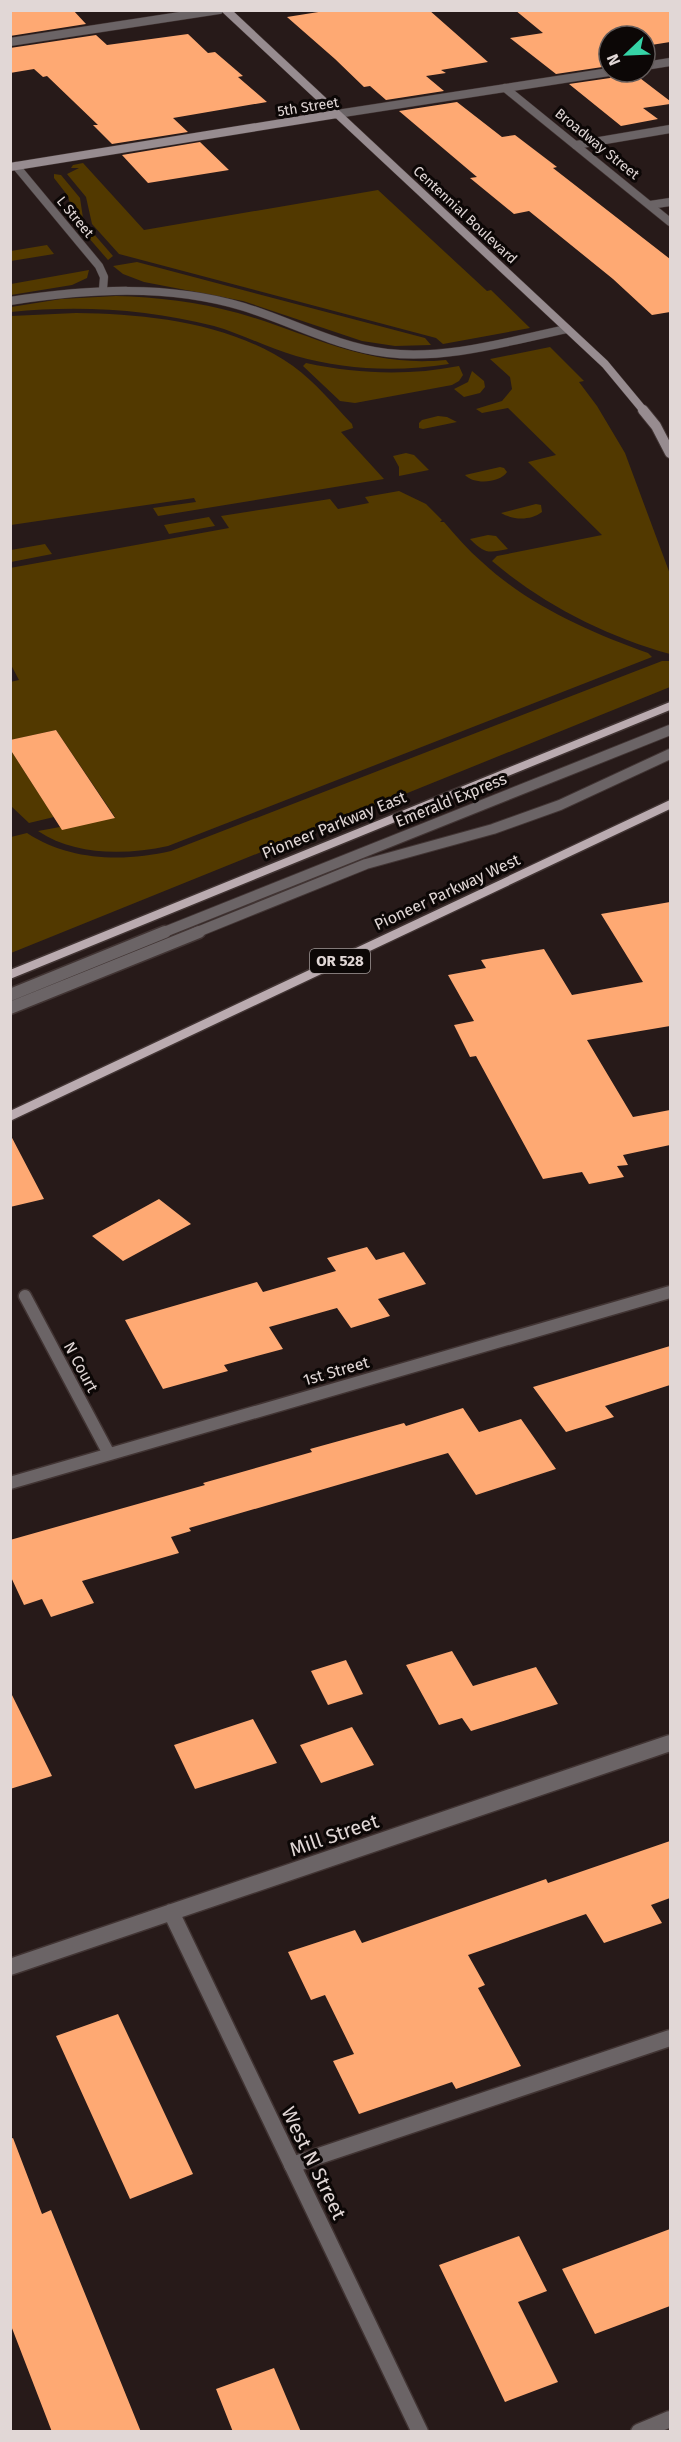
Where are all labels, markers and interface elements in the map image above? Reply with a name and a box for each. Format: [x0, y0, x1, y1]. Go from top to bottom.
north arrow [597, 24, 657, 84]
text: N [603, 51, 624, 68]
street label: 5th Street [276, 94, 341, 120]
street label: Broadway Street [551, 105, 643, 184]
street label: Centennial Boulevard [410, 163, 520, 267]
street label: L Street [53, 193, 98, 242]
street label: Emerald Express [393, 769, 509, 831]
street label: Pioneer Parkway East [259, 787, 409, 863]
street label: Pioneer Parkway West [371, 850, 523, 934]
road number: OR 528 [310, 949, 370, 973]
street label: N Court [60, 1339, 102, 1396]
street label: 1st Street [301, 1352, 371, 1389]
street label: Mill Street [286, 1808, 382, 1861]
street label: West N Street [276, 2103, 352, 2224]

